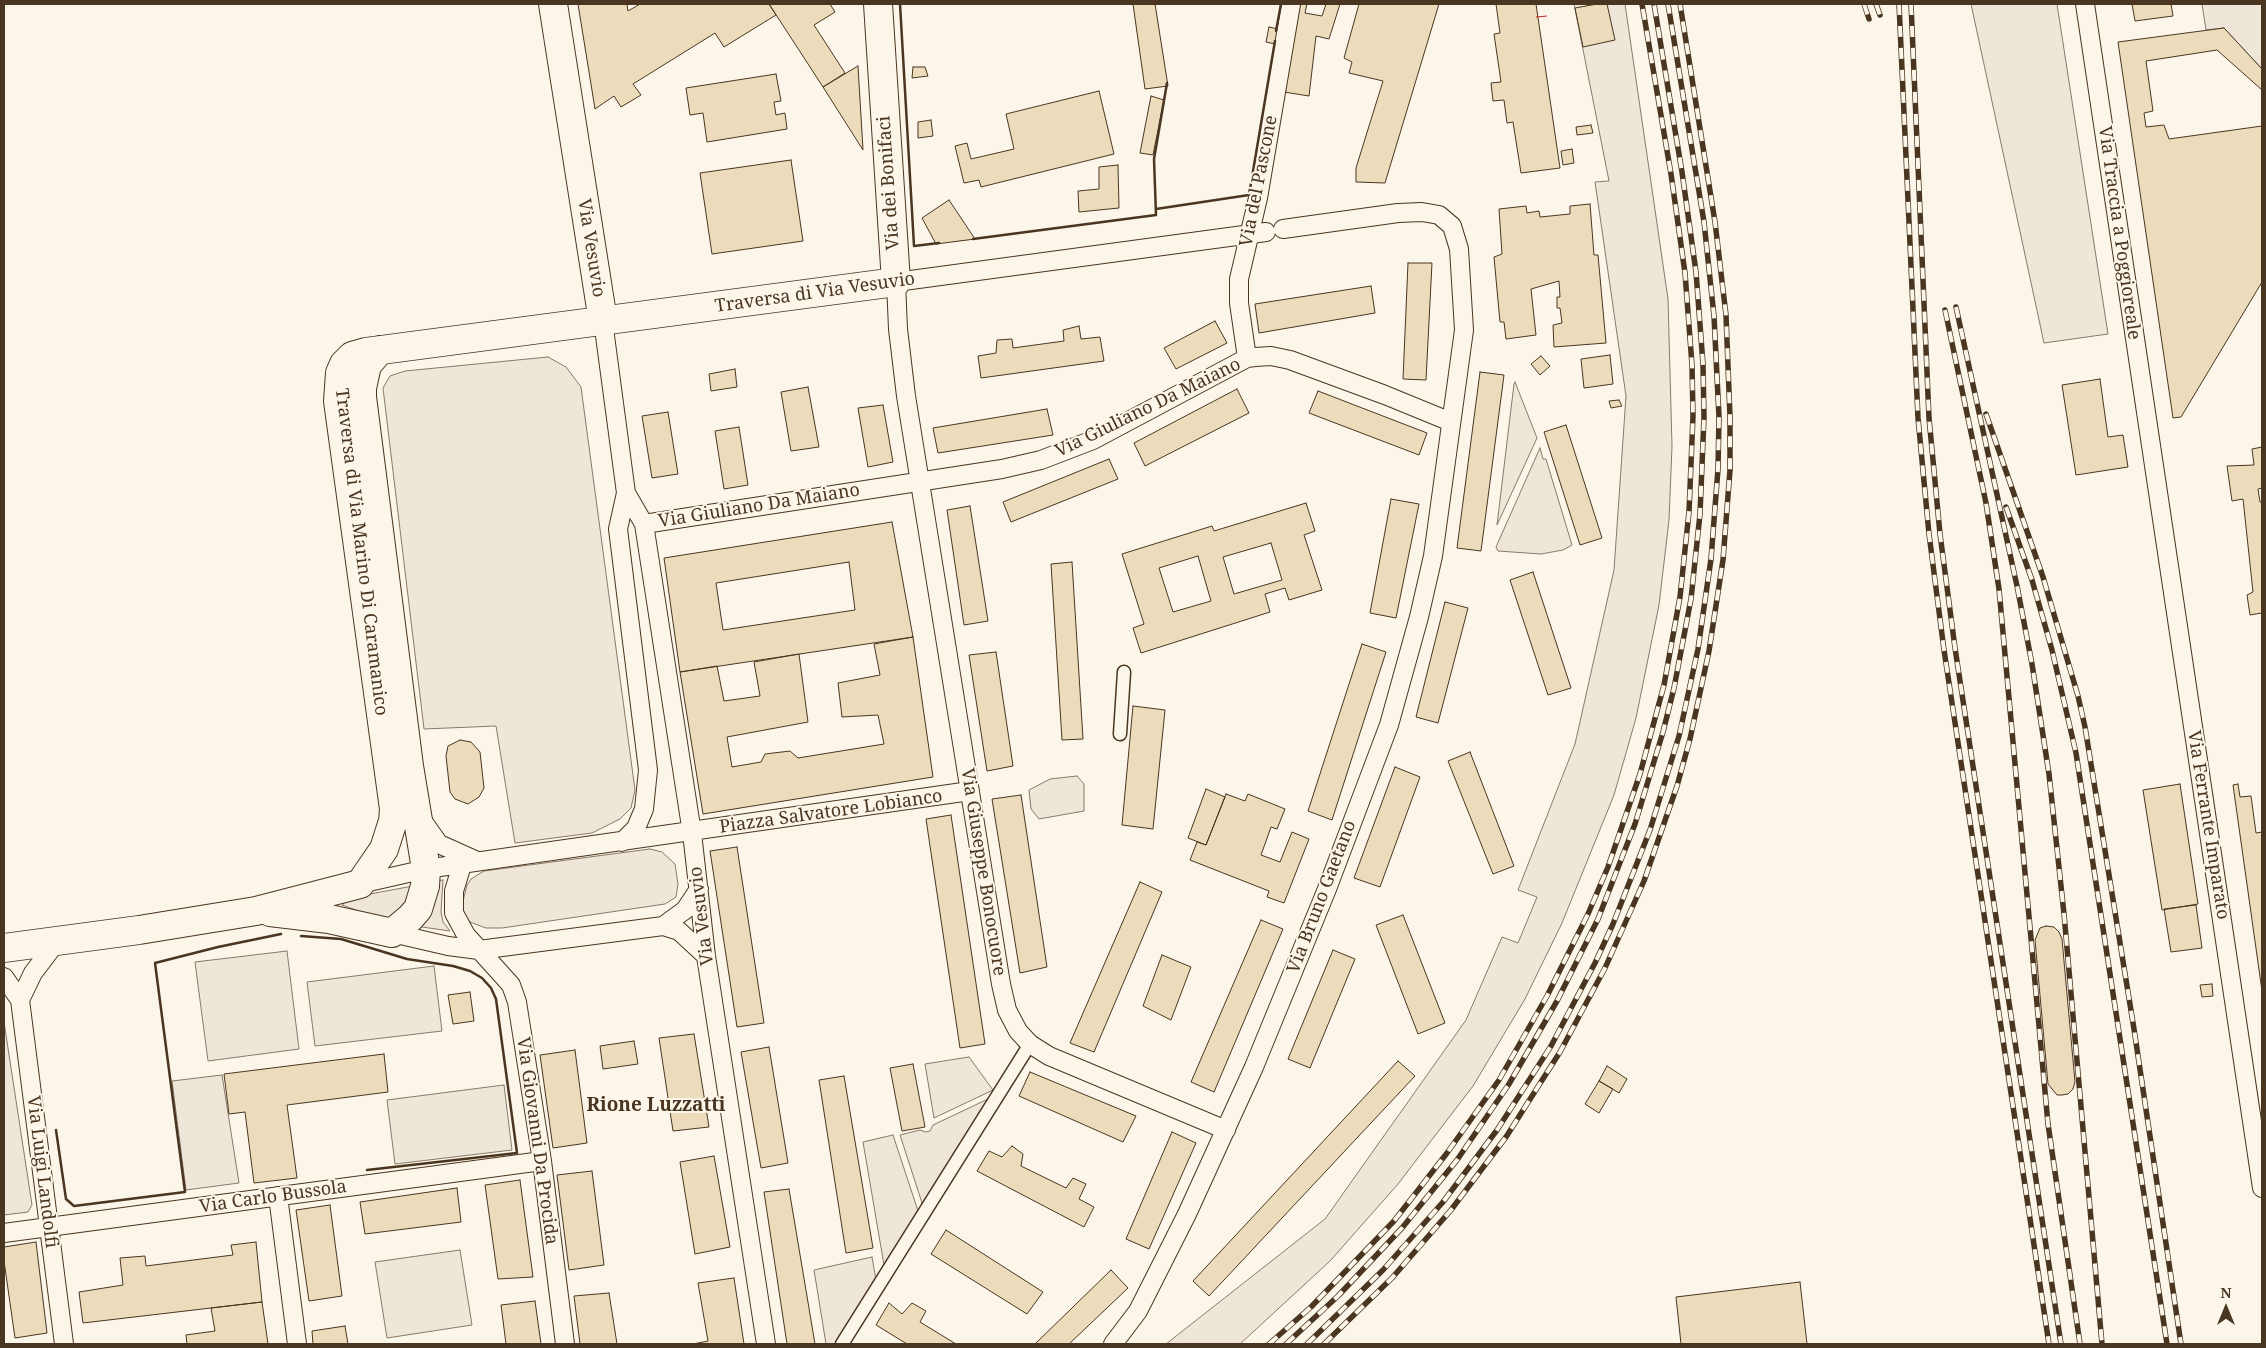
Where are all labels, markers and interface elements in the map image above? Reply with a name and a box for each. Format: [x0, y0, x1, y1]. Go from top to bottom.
street label: Via del Pascone [1236, 114, 1282, 248]
street label: Via dei Bonifaci [874, 115, 904, 251]
street label: Via Traccia a Poggioreale [2093, 125, 2145, 341]
street label: Via Vesuvio [573, 197, 609, 299]
street label: Traversa di Via Vesuvio [714, 268, 916, 318]
street label: Via Giuliano Da Maiano [1052, 354, 1244, 462]
street label: Traversa di Via Marino Di Caramanico [330, 387, 392, 717]
street label: Via Giuliano Da Maiano [657, 479, 861, 533]
street label: Via Ferrante Imparato [2182, 729, 2234, 921]
street label: Via Giuseppe Bonocuore [956, 767, 1010, 977]
street label: Piazza Salvatore Lobianco [718, 786, 944, 838]
street label: Via Bruno Gaetano [1283, 817, 1361, 977]
street label: Via Vesuvio [685, 865, 719, 967]
street label: Via Giovanni Da Procida [512, 1036, 562, 1246]
street label: Via Luigi Landolfi [22, 1095, 62, 1249]
district label: Rione Luzzatti [586, 1095, 726, 1117]
street label: Via Carlo Bussola [198, 1176, 348, 1218]
north arrow [2201, 1283, 2251, 1333]
text: N [2220, 1283, 2232, 1302]

